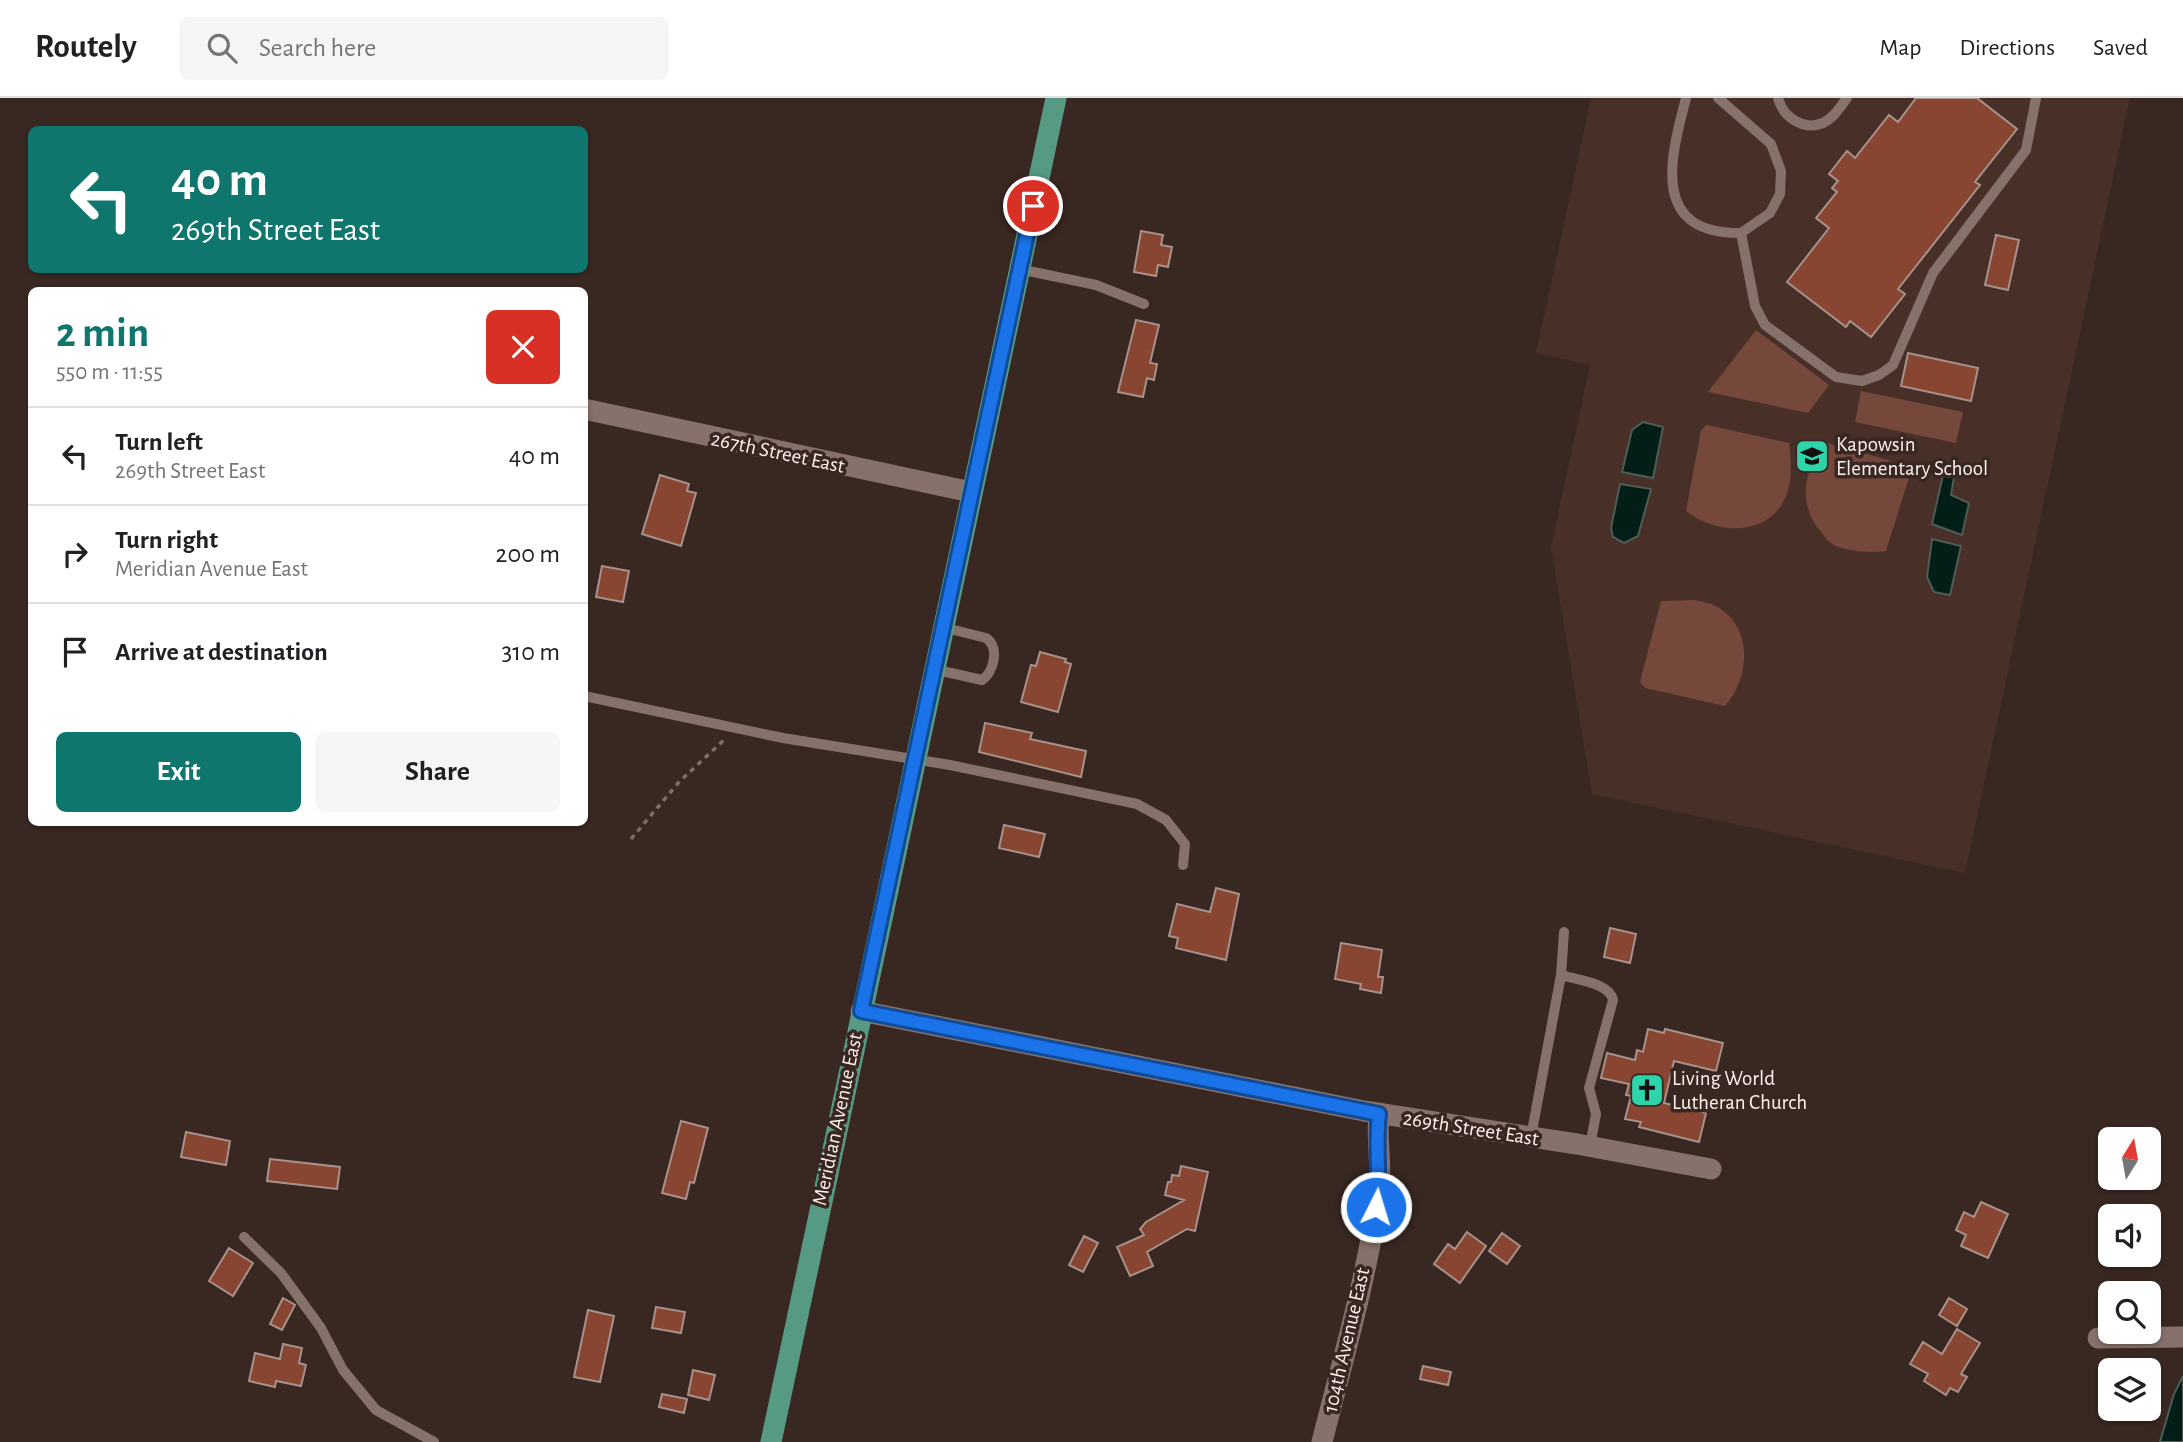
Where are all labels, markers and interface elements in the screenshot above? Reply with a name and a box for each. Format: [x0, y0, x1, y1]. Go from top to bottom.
search box [179, 17, 669, 80]
icon: search [203, 29, 241, 67]
text: Routely [35, 31, 137, 64]
text: Search here [259, 35, 376, 61]
text: Map [1879, 36, 1921, 60]
text: Directions [1959, 36, 2055, 60]
text: Saved [2093, 36, 2148, 60]
icon: left [56, 154, 147, 245]
text: 40 m [171, 156, 268, 205]
pin [1003, 176, 1063, 236]
icon: arrive [1014, 187, 1052, 225]
text: 269th Street East [171, 214, 380, 246]
button: close [486, 310, 560, 384]
text: 2 min [56, 312, 149, 354]
text: 550 m · 11:55 [56, 361, 163, 384]
street label: 267th Street East [709, 428, 847, 477]
text: Turn left [115, 429, 203, 455]
place label: Kapowsin Elementary School [1836, 434, 1988, 479]
icon: left [56, 437, 94, 475]
school or university icon: Kapowsin Elementary School [1793, 437, 1831, 475]
text: 40 m [509, 443, 560, 469]
text: 269th Street East [115, 460, 265, 483]
text: Turn right [115, 527, 218, 553]
icon: right [56, 535, 94, 573]
text: 200 m [496, 541, 560, 567]
text: Meridian Avenue East [115, 558, 308, 581]
icon: arrive [56, 633, 94, 671]
text: Arrive at destination [115, 639, 328, 665]
text: 310 m [502, 639, 560, 665]
button: Exit [56, 732, 301, 812]
button: Share [315, 732, 560, 812]
street label: Meridian Avenue East [809, 1031, 866, 1207]
place label: Living World Lutheran Church [1672, 1068, 1807, 1113]
church icon: Living World Lutheran Church [1628, 1071, 1666, 1109]
street label: 269th Street East [1402, 1107, 1541, 1150]
north arrow [2098, 1127, 2161, 1190]
map controls [2098, 1127, 2161, 1421]
position arrow [1339, 1170, 1413, 1244]
button: sound [2098, 1204, 2161, 1267]
street label: 104th Avenue East [1320, 1265, 1373, 1415]
button: search [2098, 1281, 2161, 1344]
button: layers [2098, 1358, 2161, 1421]

